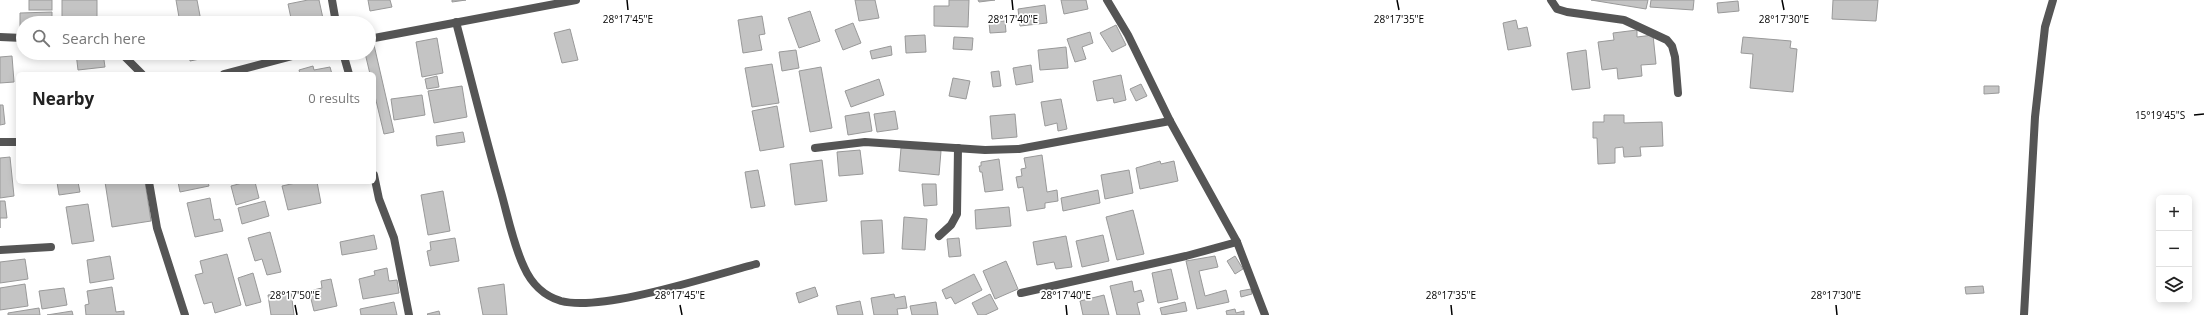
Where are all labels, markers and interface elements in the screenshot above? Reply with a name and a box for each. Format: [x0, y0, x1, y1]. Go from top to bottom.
text: 28°17'45"E [603, 12, 653, 26]
text: 28°17'40"E [988, 12, 1038, 26]
text: 28°17'35"E [1374, 12, 1424, 26]
text: 28°17'30"E [1759, 12, 1809, 26]
search box [16, 16, 376, 60]
icon: search [30, 27, 52, 49]
text: Search here [62, 28, 146, 48]
text: Nearby [32, 87, 94, 110]
text: 0 results [308, 89, 360, 107]
text: 15°19'45"S [2135, 108, 2185, 122]
map controls [2156, 195, 2192, 303]
button: + [2156, 195, 2192, 231]
button: − [2156, 231, 2192, 267]
button: layers [2156, 267, 2192, 303]
text: 28°17'50"E [270, 288, 320, 302]
text: 28°17'45"E [655, 288, 705, 302]
text: 28°17'40"E [1041, 288, 1091, 302]
text: 28°17'35"E [1426, 288, 1476, 302]
text: 28°17'30"E [1811, 288, 1861, 302]

